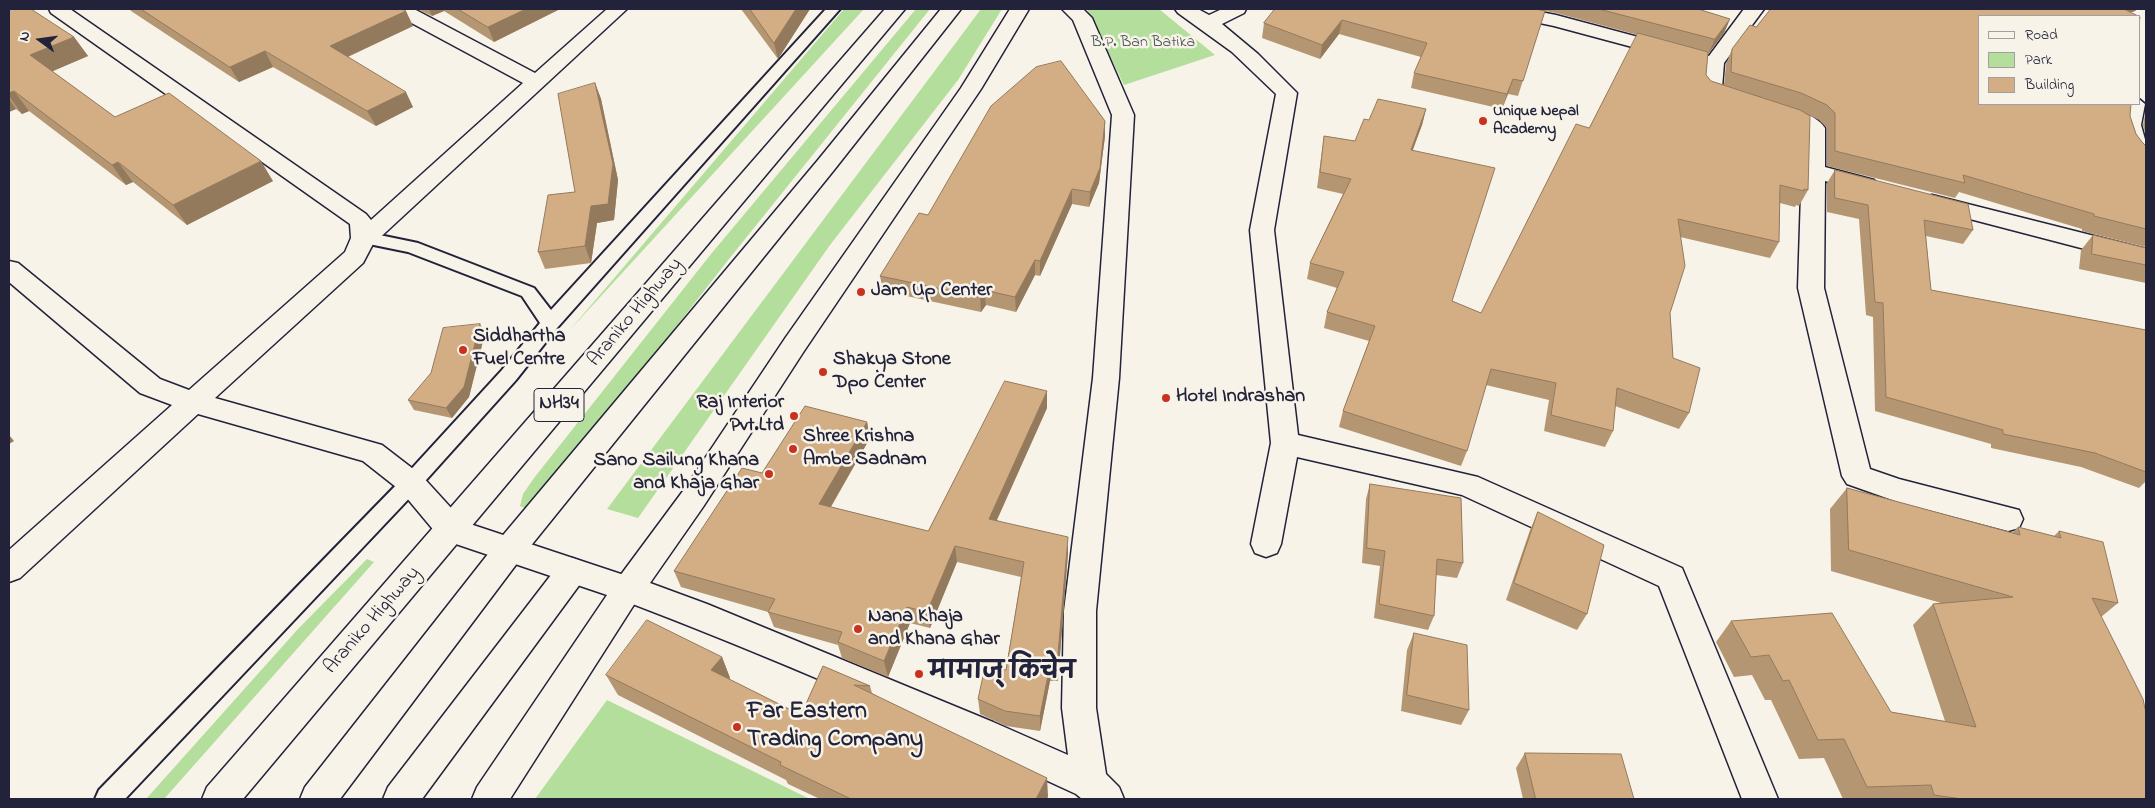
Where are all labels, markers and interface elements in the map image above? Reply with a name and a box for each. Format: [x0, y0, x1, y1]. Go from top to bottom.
north arrow [15, 15, 65, 65]
legend [1978, 15, 2140, 105]
text: Road [2025, 24, 2058, 46]
text: N [14, 29, 36, 43]
park label: B.P. Ban Batika [1091, 33, 1195, 53]
text: Park [2025, 49, 2052, 71]
text: Building [2025, 74, 2074, 96]
place label: Unique Nepal Academy [1493, 102, 1579, 140]
marker: Unique Nepal Academy [1477, 115, 1489, 127]
street label: Araniko Highway [583, 254, 689, 372]
place label: Jam Up Center [871, 280, 992, 304]
marker: Jam Up Center [855, 286, 867, 298]
place label: Siddhartha Fuel Centre [473, 326, 565, 373]
marker: Siddhartha Fuel Centre [457, 344, 469, 356]
place label: Shakya Stone Dpo Center [833, 349, 951, 396]
marker: Shakya Stone Dpo Center [817, 366, 829, 378]
place label: Hotel Indrashan [1176, 386, 1305, 410]
road number: NH34 [534, 388, 584, 422]
place label: Raj Interior Pvt.Ltd [697, 392, 784, 439]
marker: Hotel Indrashan [1160, 392, 1172, 404]
marker: Raj Interior Pvt.Ltd [788, 410, 800, 422]
place label: Shree Krishna Ambe Sadnam [803, 426, 926, 473]
marker: Shree Krishna Ambe Sadnam [787, 443, 799, 455]
place label: Sano Sailung Khana and Khaja Ghar [594, 450, 759, 497]
marker: Sano Sailung Khana and Khaja Ghar [763, 468, 775, 480]
street label: Araniko Highway [320, 562, 426, 680]
place label: Nana Khaja and Khana Ghar [868, 606, 1000, 653]
marker: Nana Khaja and Khana Ghar [852, 623, 864, 635]
place label: मामाज् किचेन [929, 660, 1075, 688]
marker: मामाज् किचेन [913, 668, 925, 680]
place label: Far Eastern Trading Company [747, 699, 923, 755]
marker: Far Eastern Trading Company [731, 721, 743, 733]

